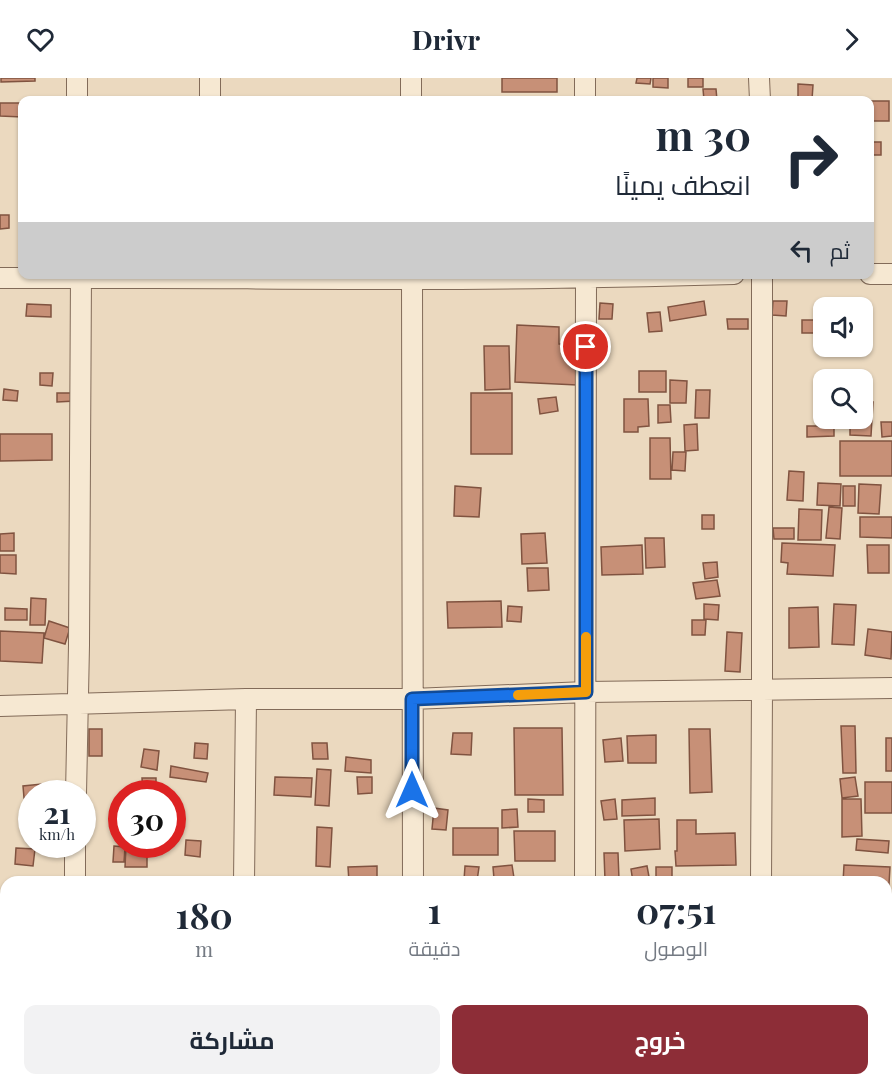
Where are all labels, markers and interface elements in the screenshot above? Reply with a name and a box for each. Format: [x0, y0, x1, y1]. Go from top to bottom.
text: Drivr [412, 21, 480, 57]
icon: heart [24, 23, 57, 56]
icon: forward [835, 23, 868, 56]
text: 30 m [656, 106, 751, 162]
icon: right [772, 120, 850, 198]
text: انعطف يمينًا [615, 166, 751, 202]
icon: left [785, 234, 818, 267]
text: ثم [830, 235, 850, 265]
map controls [813, 297, 873, 429]
button: sound [813, 297, 873, 357]
pin [560, 321, 611, 372]
icon: arrive [569, 330, 602, 363]
button: search [813, 369, 873, 429]
position arrow [380, 758, 444, 822]
speed limit sign: 30 [108, 780, 186, 858]
text: 21 [43, 792, 71, 832]
text: km/h [39, 824, 75, 844]
text: 1 [428, 885, 441, 933]
text: 07:51 [636, 885, 716, 933]
text: 180 [176, 890, 233, 938]
text: دقيقة [408, 934, 460, 961]
text: الوصول [644, 934, 708, 961]
text: m [195, 935, 213, 962]
button: مشاركة [24, 1005, 440, 1074]
button: خروج [452, 1005, 868, 1074]

